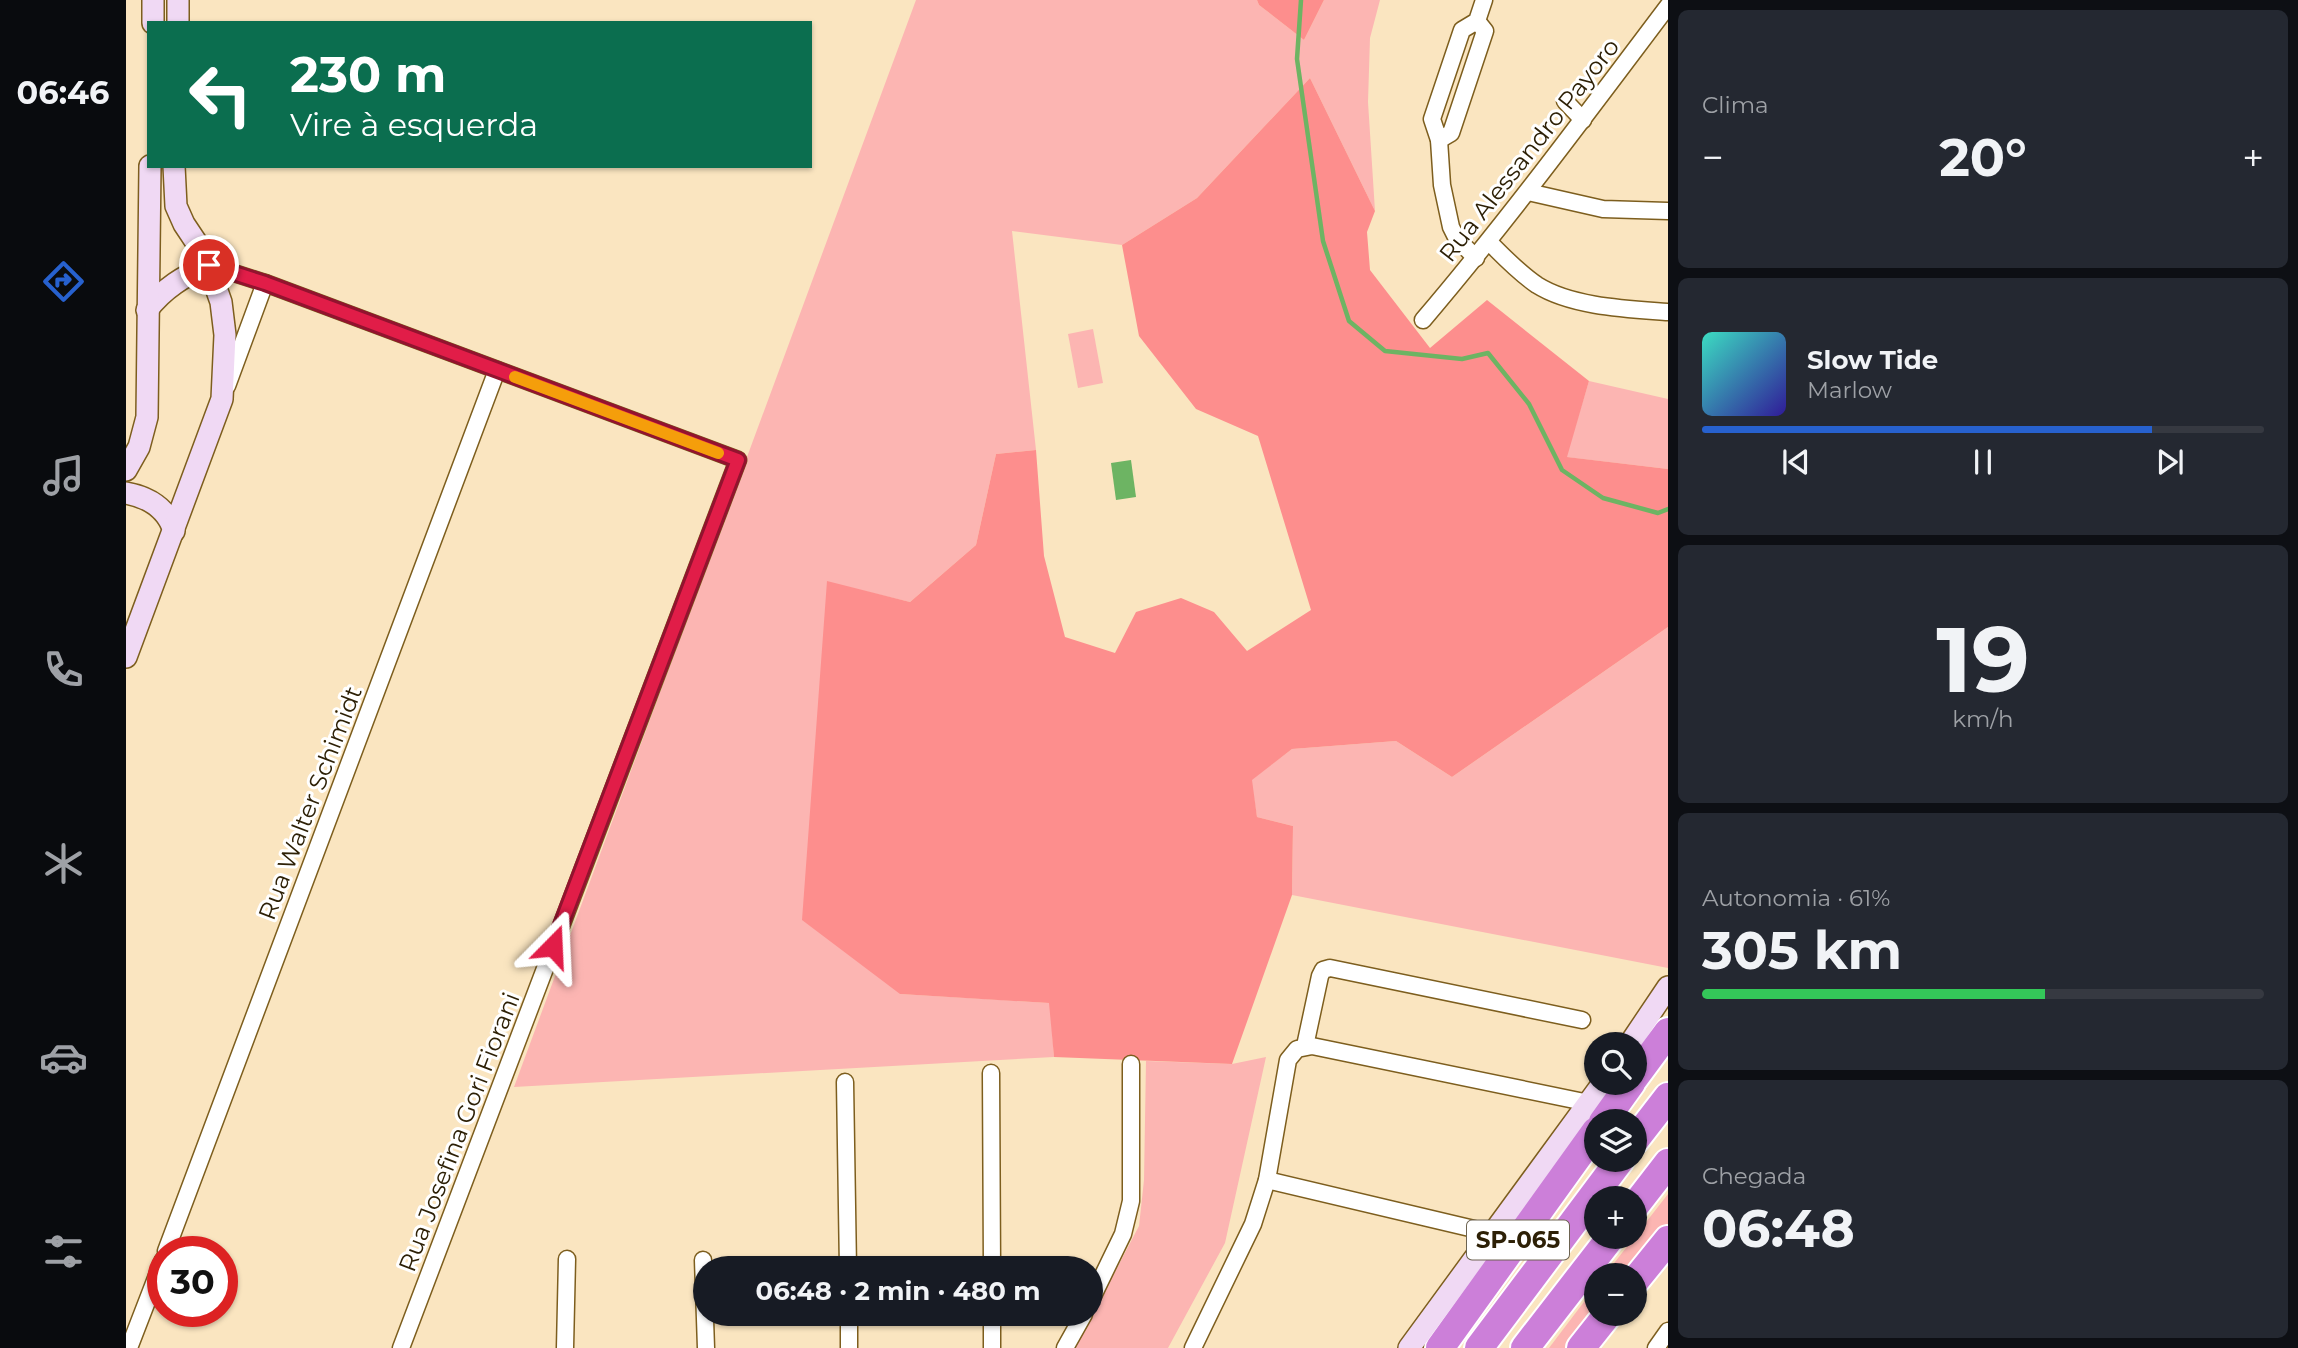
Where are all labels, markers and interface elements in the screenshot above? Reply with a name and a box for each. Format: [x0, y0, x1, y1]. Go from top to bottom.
street label: Rua Alessandro Payoro [1433, 33, 1625, 267]
text: 230 m [290, 45, 446, 104]
icon: left [175, 49, 266, 140]
text: 06:46 [17, 73, 109, 112]
text: Clima [1702, 91, 1769, 119]
text: Vire à esquerda [290, 105, 538, 144]
text: 20° [1939, 126, 2027, 189]
text: − [1702, 134, 1724, 181]
text: + [2242, 134, 2264, 181]
pin [179, 235, 239, 295]
icon: arrive [190, 246, 228, 284]
icon: directions [39, 257, 88, 306]
text: Slow Tide [1807, 344, 1938, 376]
text: Marlow [1807, 376, 1892, 404]
icon: previous [1777, 443, 1815, 481]
icon: pause [1964, 443, 2002, 481]
icon: next [2151, 443, 2189, 481]
icon: music [39, 451, 88, 500]
text: 19 [1936, 604, 2030, 715]
icon: phone [39, 645, 88, 694]
street label: Rua Walter Schimidt [252, 682, 368, 924]
text: km/h [1952, 705, 2014, 733]
icon: climate [39, 839, 88, 888]
text: Autonomia · 61% [1702, 884, 1890, 912]
position arrow [516, 909, 590, 983]
text: 305 km [1702, 919, 1902, 982]
street label: Rua Josefina Gori Fiorani [392, 988, 526, 1276]
map controls [1584, 1032, 1647, 1326]
button: search [1584, 1032, 1647, 1095]
icon: car [39, 1033, 88, 1082]
button: layers [1584, 1109, 1647, 1172]
text: Chegada [1702, 1162, 1806, 1190]
button: + [1584, 1186, 1647, 1249]
text: 06:48 [1702, 1197, 1855, 1260]
road number: SP-065 [1467, 1220, 1569, 1260]
icon: filters [39, 1227, 88, 1276]
speed limit sign: 30 [147, 1236, 238, 1327]
button: − [1584, 1263, 1647, 1326]
text: 06:48 · 2 min · 480 m [756, 1275, 1040, 1307]

